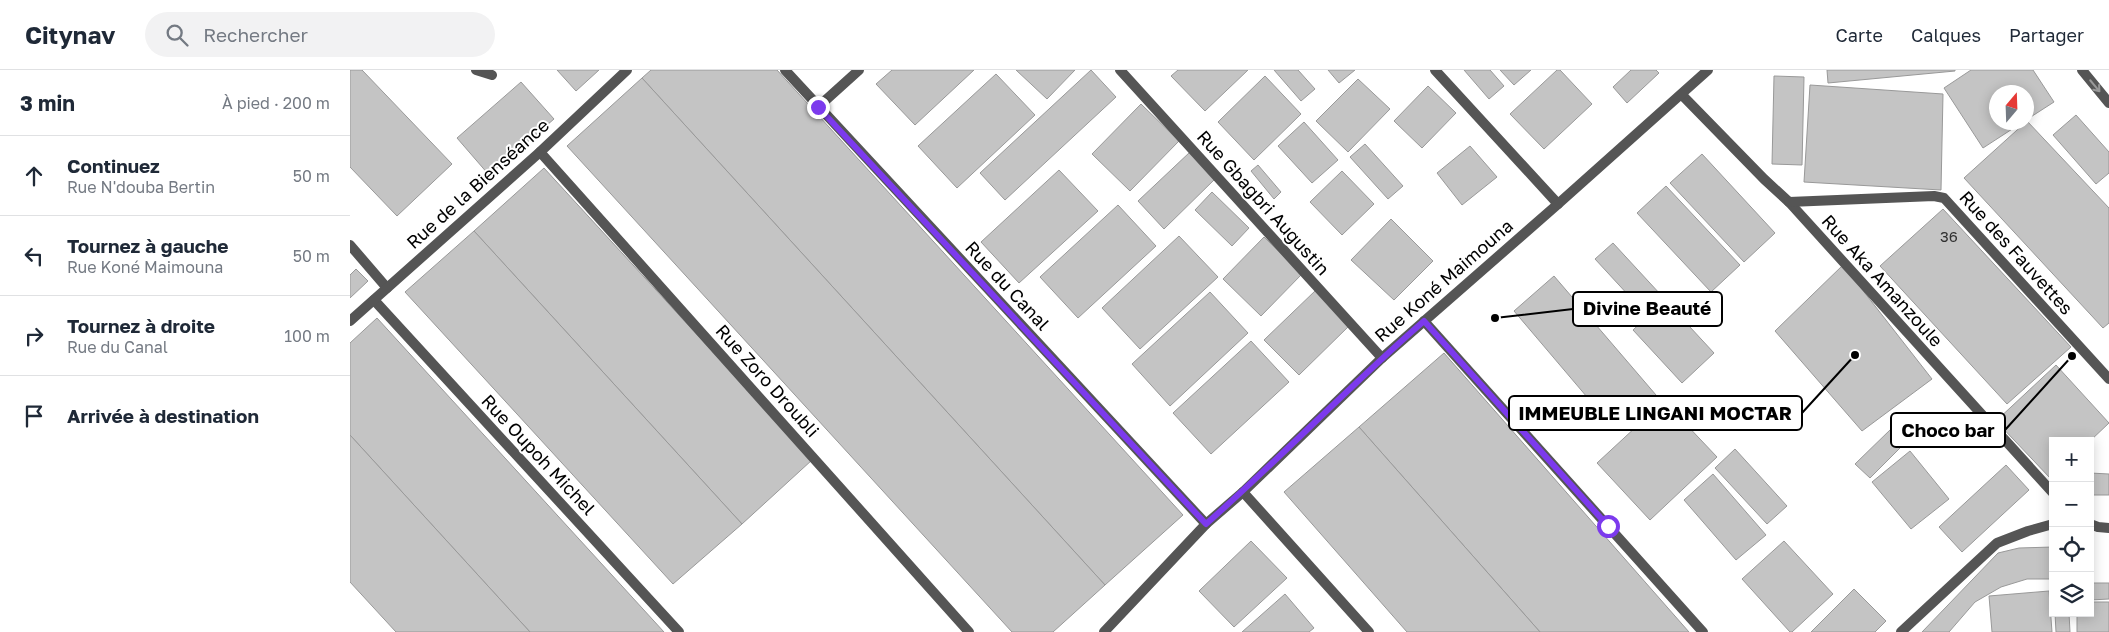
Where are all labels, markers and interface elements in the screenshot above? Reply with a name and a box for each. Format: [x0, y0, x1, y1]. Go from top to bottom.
search box [145, 12, 495, 57]
text: Citynav [25, 20, 115, 49]
icon: search [163, 21, 191, 49]
text: Rechercher [203, 23, 308, 46]
text: Carte [1836, 24, 1883, 46]
text: Calques [1911, 24, 1981, 46]
text: Partager [2009, 24, 2084, 46]
one-way arrow [2090, 80, 2101, 93]
north arrow [1989, 85, 2034, 130]
text: 3 min [20, 90, 75, 116]
text: À pied · 200 m [222, 93, 330, 113]
route end [807, 96, 830, 119]
street label: Rue de la Bienséance [402, 114, 553, 253]
street label: Rue Gbagbri Augustin [1193, 125, 1335, 279]
text: Continuez [67, 154, 160, 177]
icon: ahead [20, 162, 48, 190]
text: 50 m [293, 166, 330, 186]
text: Rue N'douba Bertin [67, 177, 215, 197]
street label: Rue des Fauvettes [1955, 186, 2078, 319]
street label: Rue Aka Amanzoule [1818, 210, 1948, 351]
street label: Rue Koné Maimouna [1370, 214, 1517, 346]
house number: 36 [1940, 227, 1958, 245]
text: Tournez à gauche [67, 234, 228, 257]
street label: Rue du Canal [961, 236, 1055, 335]
icon: left [20, 242, 48, 270]
text: 50 m [293, 246, 330, 266]
text: Rue Koné Maimouna [67, 257, 223, 277]
callout: Divine Beauté [1573, 292, 1722, 326]
text: Divine Beauté [1583, 296, 1711, 319]
text: Tournez à droite [67, 314, 215, 337]
street label: Rue Zoro Droubli [711, 320, 824, 441]
icon: right [20, 322, 48, 350]
text: 100 m [284, 326, 330, 346]
text: Rue du Canal [67, 337, 168, 357]
street label: Rue Oupoh Michel [477, 389, 600, 519]
callout: IMMEUBLE LINGANI MOCTAR [1509, 396, 1802, 430]
text: IMMEUBLE LINGANI MOCTAR [1518, 401, 1792, 424]
icon: arrive [20, 402, 48, 430]
text: Arrivée à destination [67, 404, 259, 427]
callout: Choco bar [1891, 413, 2005, 447]
text: Choco bar [1901, 418, 1995, 441]
map controls [2049, 437, 2094, 617]
button: + [2049, 437, 2094, 482]
button: − [2049, 482, 2094, 527]
route start [1597, 515, 1620, 538]
button: locate [2049, 527, 2094, 572]
button: layers [2049, 572, 2094, 617]

